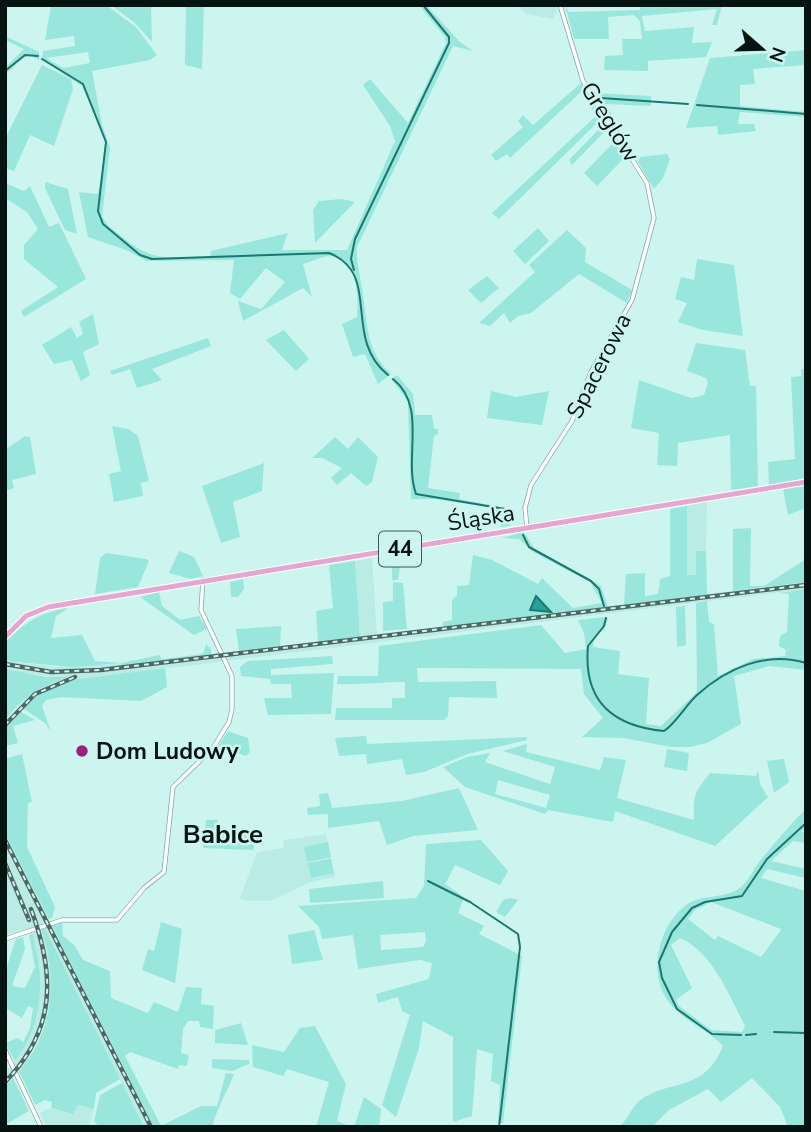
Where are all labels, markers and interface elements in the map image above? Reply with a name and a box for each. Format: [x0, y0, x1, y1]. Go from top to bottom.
north arrow [727, 14, 797, 84]
text: N [762, 43, 792, 66]
street label: Greglów [573, 76, 647, 168]
street label: Spacerowa [559, 308, 639, 424]
street label: Śląska [445, 497, 517, 539]
road number: 44 [379, 532, 421, 566]
place label: Dom Ludowy [96, 736, 240, 767]
marker: Dom Ludowy [74, 743, 90, 759]
district label: Babice [183, 817, 263, 852]

